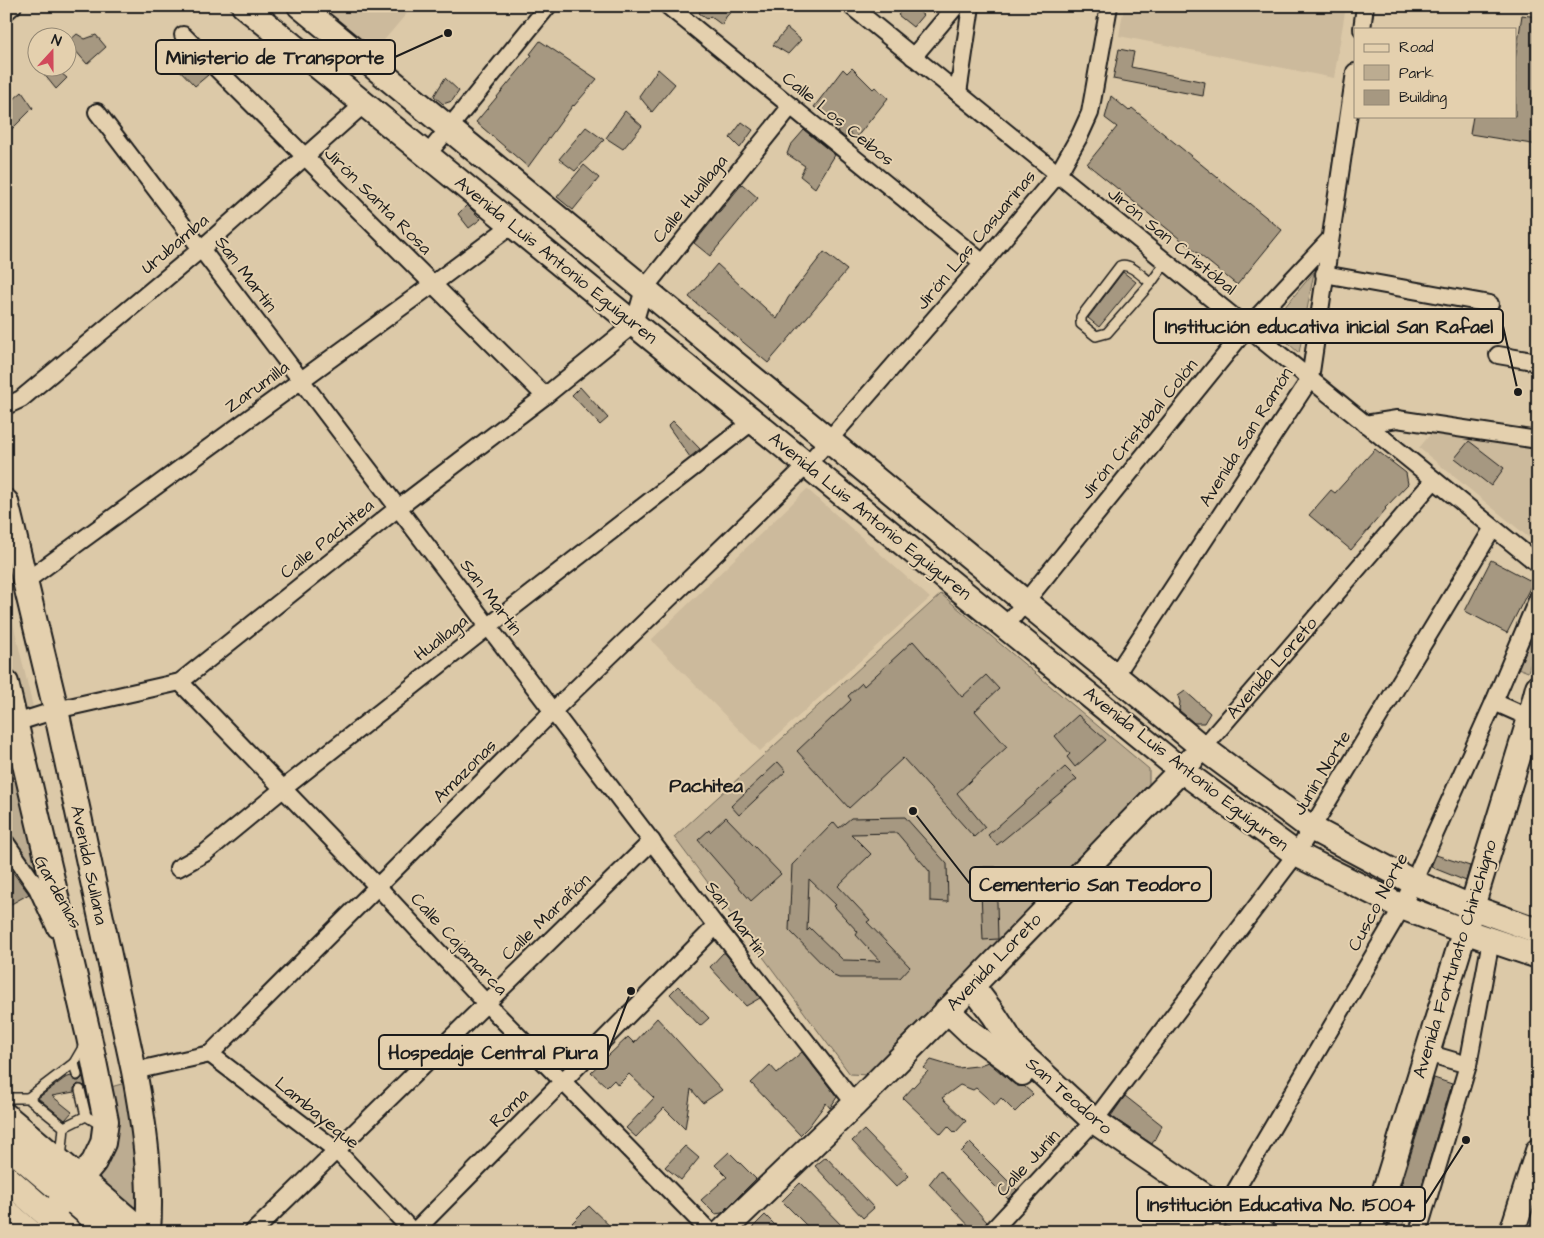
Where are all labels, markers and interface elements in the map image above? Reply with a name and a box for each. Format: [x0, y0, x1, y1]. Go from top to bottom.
north arrow [28, 28, 78, 78]
legend [1354, 28, 1516, 118]
text: N [49, 30, 64, 52]
text: Road [1399, 37, 1434, 58]
callout: Ministerio de Transporte [156, 40, 395, 74]
text: Ministerio de Transporte [166, 45, 385, 72]
text: Park [1399, 63, 1434, 84]
street label: Calle Los Ceibos [777, 66, 899, 172]
text: Building [1399, 87, 1447, 109]
street label: Jirón Santa Rosa [319, 142, 437, 260]
street label: Calle Huallaga [647, 150, 734, 249]
street label: Jirón Las Casuarinas [910, 165, 1042, 315]
street label: Avenida Luis Antonio Eguiguren [449, 170, 663, 351]
street label: Jirón San Cristóbal [1102, 181, 1242, 301]
street label: Urubamba [136, 208, 214, 280]
street label: San Martín [209, 231, 283, 317]
callout: Institución educativa inicial San Rafael [1154, 309, 1503, 343]
text: Institución educativa inicial San Rafael [1165, 314, 1493, 341]
street label: Jirón Cristóbal Colón [1074, 353, 1204, 505]
street label: Zarumilla [220, 355, 294, 419]
street label: Avenida San Ramón [1193, 363, 1299, 511]
street label: Avenida Luis Antonio Eguiguren [763, 426, 977, 607]
street label: Calle Pachitea [275, 493, 379, 585]
street label: San Martín [454, 554, 528, 640]
street label: Huallaga [409, 609, 474, 668]
street label: Avenida Loreto [1221, 612, 1323, 724]
street label: Avenida Luis Antonio Eguiguren [1077, 681, 1294, 858]
street label: Junín Norte [1287, 726, 1357, 820]
street label: Amazonas [428, 734, 502, 808]
district label: Pachitea [669, 773, 743, 800]
street label: Avenida Sullana [64, 803, 114, 927]
street label: Avenida Fortunato Chirichigno [1407, 837, 1504, 1082]
street label: Cusco Norte [1342, 848, 1415, 956]
street label: Gardenias [28, 851, 88, 933]
callout: Cementerio San Teodoro [970, 867, 1211, 901]
street label: Calle Marañón [496, 868, 596, 966]
text: Cementerio San Teodoro [979, 872, 1201, 899]
street label: San Martín [699, 876, 773, 962]
street label: Calle Cajamarca [405, 887, 513, 1001]
street label: Avenida Loreto [941, 907, 1047, 1017]
callout: Hospedaje Central Piura [379, 1035, 608, 1069]
text: Hospedaje Central Piura [388, 1040, 598, 1067]
street label: San Teodoro [1020, 1051, 1118, 1141]
street label: Lambayeque [269, 1071, 365, 1156]
street label: Roma [484, 1083, 534, 1133]
street label: Calle Junín [990, 1124, 1066, 1202]
callout: Institución Educativa No. 15004 [1137, 1187, 1425, 1221]
text: Institución Educativa No. 15004 [1147, 1192, 1415, 1219]

